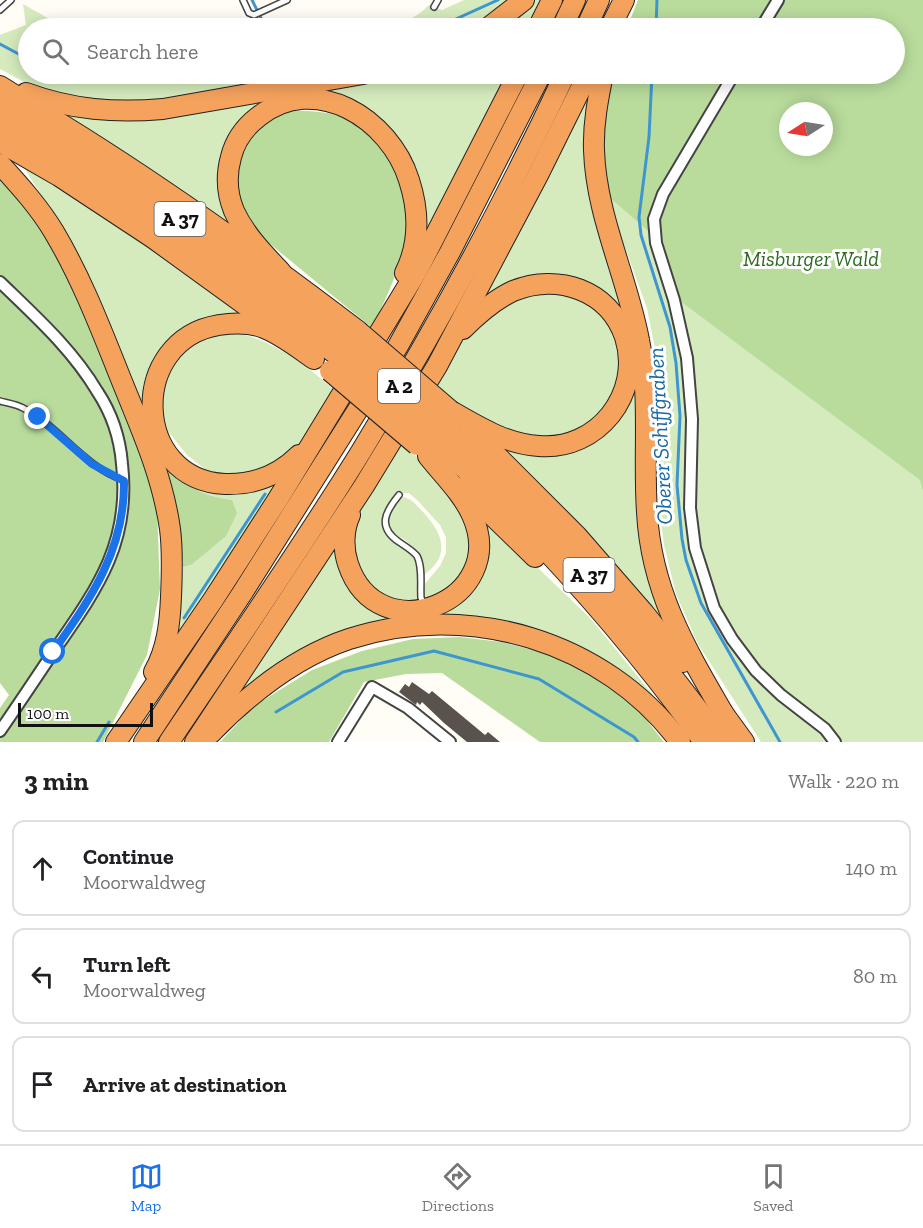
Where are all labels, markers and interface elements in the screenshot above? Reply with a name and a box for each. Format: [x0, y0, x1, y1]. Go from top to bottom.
search box [18, 18, 905, 84]
icon: search [39, 35, 72, 68]
text: Search here [87, 38, 198, 65]
north arrow [779, 102, 833, 156]
road number: A 37 [154, 202, 206, 236]
park label: Misburger Wald [743, 246, 879, 271]
water label: Oberer Schiffgraben [642, 347, 678, 525]
road number: A 2 [378, 369, 420, 403]
route end [24, 403, 50, 429]
road number: A 37 [564, 558, 614, 592]
route start [39, 638, 65, 664]
scale bar [18, 700, 153, 728]
text: 100 m [27, 704, 69, 723]
text: 3 min [24, 765, 89, 797]
text: Walk · 220 m [788, 769, 899, 793]
text: Continue [83, 843, 174, 870]
icon: ahead [26, 852, 59, 885]
text: 140 m [845, 856, 897, 880]
text: Moorwaldweg [83, 870, 206, 894]
text: Turn left [83, 951, 170, 978]
icon: left [26, 960, 59, 993]
text: 80 m [853, 964, 897, 988]
text: Moorwaldweg [83, 978, 206, 1002]
icon: arrive [26, 1068, 59, 1101]
text: Arrive at destination [83, 1071, 286, 1098]
tab: Map [130, 1160, 163, 1215]
tab: Directions [422, 1160, 494, 1215]
tab: Saved [753, 1160, 793, 1215]

